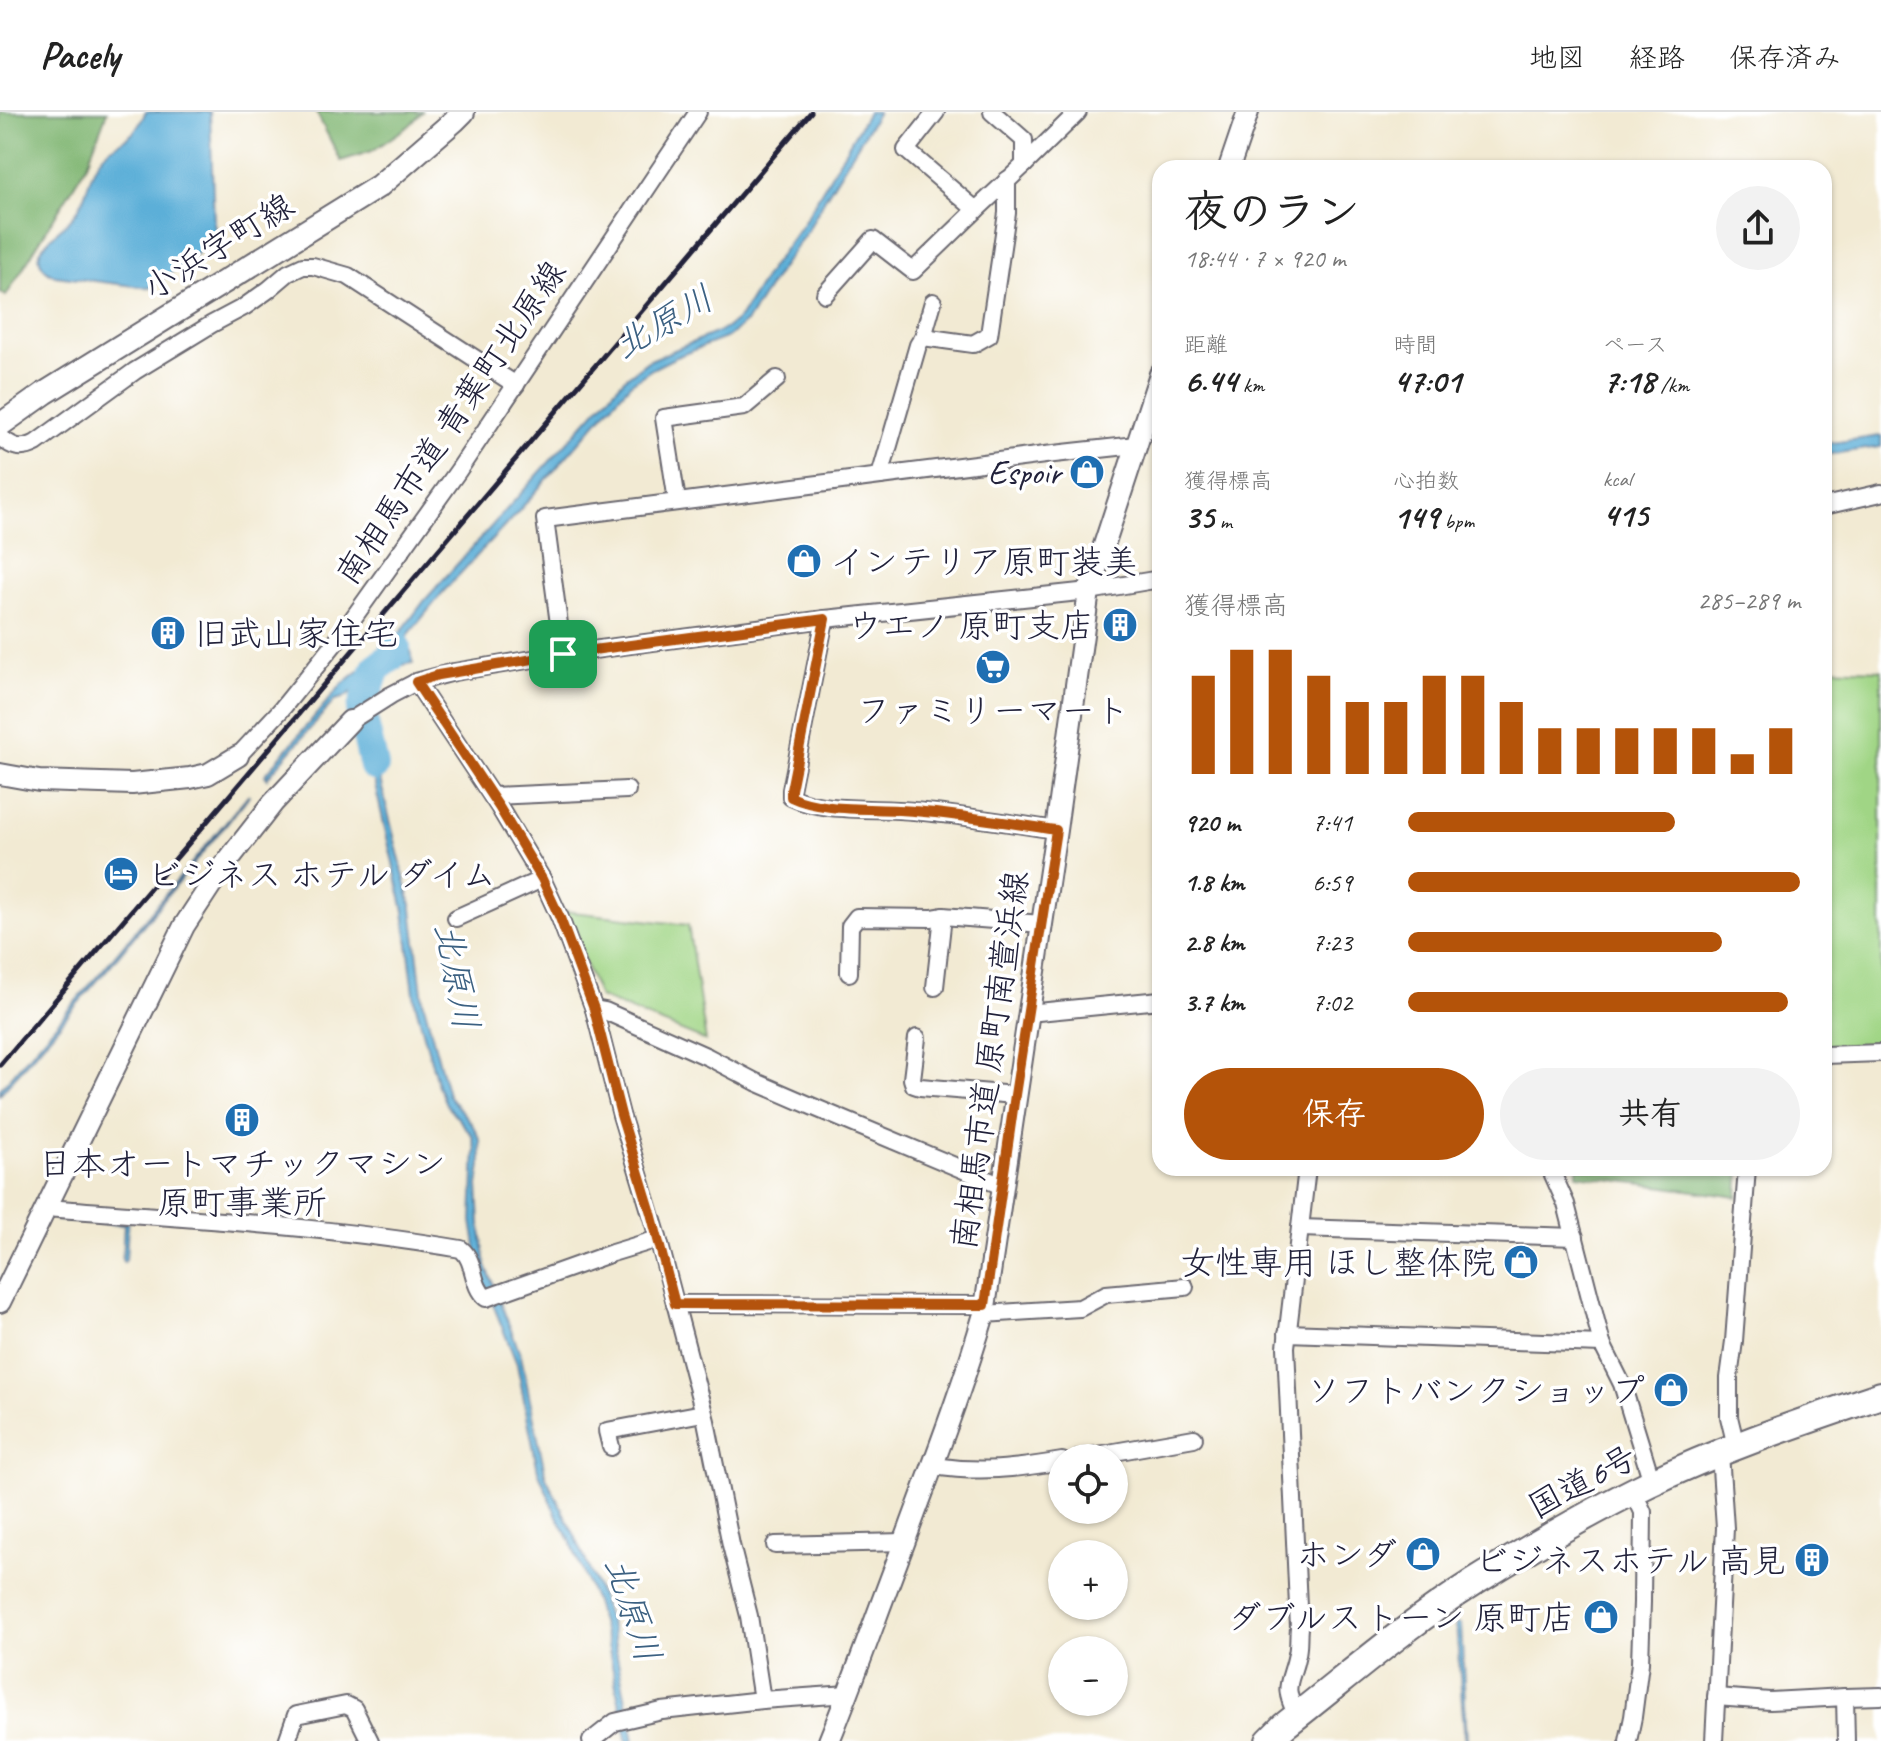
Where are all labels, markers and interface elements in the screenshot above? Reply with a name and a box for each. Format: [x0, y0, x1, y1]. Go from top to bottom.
text: Pacely [40, 32, 119, 79]
text: 地図 [1529, 40, 1585, 75]
text: 経路 [1629, 40, 1685, 75]
text: 保存済み [1729, 40, 1841, 75]
street label: 小浜字町線 [135, 183, 302, 310]
text: 夜のラン [1184, 184, 1360, 239]
button: share [1716, 186, 1800, 270]
text: 18:44 · 7 × 920 m [1184, 242, 1345, 275]
street label: 南相馬市道 青葉町北原線 [326, 252, 575, 593]
water label: 北原川 [605, 275, 722, 369]
text: 距離 [1184, 331, 1228, 359]
text: 時間 [1393, 331, 1437, 359]
text: ペース [1603, 331, 1667, 359]
text: 6.44 [1184, 359, 1237, 402]
text: 47:01 [1393, 359, 1461, 402]
text: 7:18 [1603, 359, 1655, 402]
text: km [1237, 371, 1264, 399]
text: /km [1655, 371, 1689, 399]
place label: Espoir [988, 451, 1064, 494]
shop icon: Espoir [1068, 453, 1106, 491]
text: kcal [1603, 465, 1632, 493]
text: 獲得標高 [1184, 467, 1272, 495]
text: 心拍数 [1393, 467, 1459, 495]
text: 415 [1603, 493, 1648, 536]
text: 35 [1184, 495, 1214, 538]
text: 149 [1393, 495, 1439, 538]
text: m [1214, 507, 1232, 535]
text: bpm [1439, 507, 1474, 535]
place label: インテリア原町装美 [830, 540, 1138, 583]
shop icon: インテリア原町装美 [785, 542, 823, 580]
text: 285–289 m [1697, 584, 1800, 617]
text: 獲得標高 [1184, 589, 1288, 622]
place label: ウエノ 原町支店 [848, 604, 1094, 647]
building icon: ウエノ 原町支店 [1101, 606, 1139, 644]
place label: 旧武山家住宅 [194, 612, 398, 655]
building icon: 旧武山家住宅 [149, 614, 187, 652]
pin [529, 620, 597, 688]
icon: arrive [541, 632, 585, 676]
supermarket icon: ファミリーマート [974, 648, 1012, 686]
place label: ファミリーマート [857, 689, 1129, 732]
text: 920 m [1184, 806, 1240, 839]
text: 7:41 [1312, 806, 1352, 839]
place label: ビジネス ホテル ダイム [147, 853, 496, 896]
hotel icon: ビジネス ホテル ダイム [102, 855, 140, 893]
text: 1.8 km [1184, 866, 1244, 899]
text: 6:59 [1312, 866, 1352, 899]
street label: 南相馬市道 原町南萱浜線 [942, 868, 1037, 1252]
water label: 北原川 [424, 919, 490, 1034]
text: 2.8 km [1184, 926, 1244, 959]
text: 7:23 [1312, 926, 1352, 959]
text: 3.7 km [1184, 986, 1244, 1019]
text: 7:02 [1312, 986, 1352, 1019]
button: 保存 [1184, 1068, 1484, 1160]
button: 共有 [1500, 1068, 1800, 1160]
building icon: 日本オートマチックマシン 原町事業所 [223, 1101, 261, 1139]
place label: 日本オートマチックマシン 原町事業所 [38, 1142, 446, 1224]
place label: 女性専用 ほし整体院 [1181, 1241, 1495, 1284]
shop icon: 女性専用 ほし整体院 [1502, 1243, 1540, 1281]
place label: ソフトバンクショップ [1306, 1369, 1645, 1412]
shop icon: ソフトバンクショップ [1652, 1371, 1690, 1409]
street label: 国道6号 [1520, 1435, 1644, 1528]
map controls [1048, 1444, 1128, 1716]
button: locate [1048, 1444, 1128, 1524]
place label: ホンダ [1296, 1533, 1397, 1576]
shop icon: ホンダ [1404, 1535, 1442, 1573]
place label: ビジネスホテル 高見 [1474, 1539, 1786, 1582]
button: + [1048, 1540, 1128, 1620]
building icon: ビジネスホテル 高見 [1793, 1541, 1831, 1579]
water label: 北原川 [594, 1551, 672, 1668]
place label: ダブルストーン 原町店 [1227, 1596, 1575, 1639]
shop icon: ダブルストーン 原町店 [1582, 1598, 1620, 1636]
button: − [1048, 1636, 1128, 1716]

